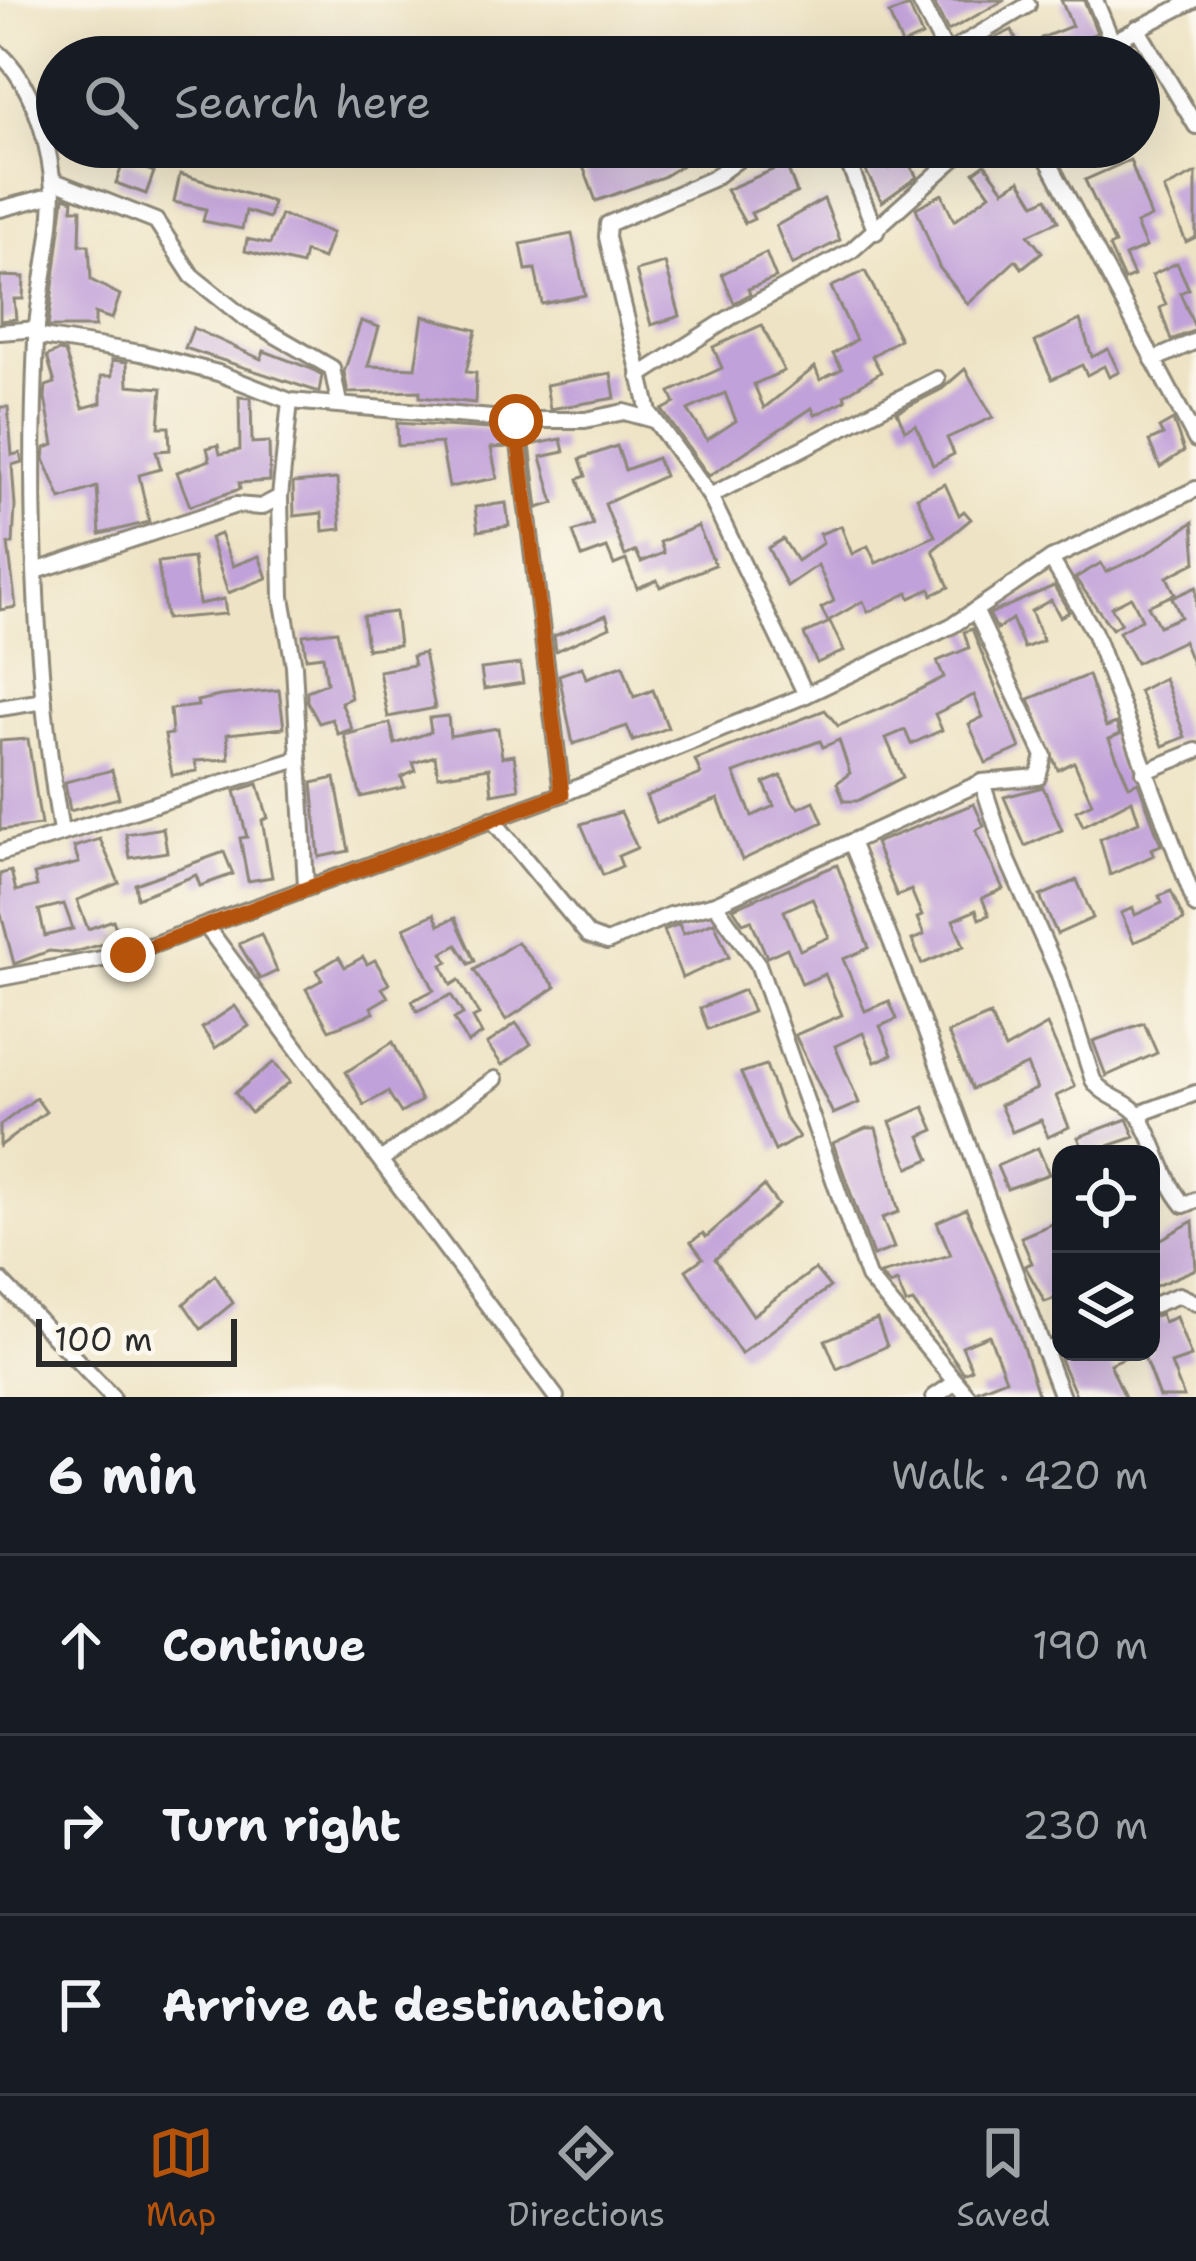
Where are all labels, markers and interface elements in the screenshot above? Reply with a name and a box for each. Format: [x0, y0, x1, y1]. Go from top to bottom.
search box [36, 36, 1160, 168]
icon: search [78, 69, 144, 135]
text: Search here [174, 72, 431, 132]
route start [489, 394, 543, 448]
route end [101, 928, 155, 982]
map controls [1052, 1145, 1160, 1361]
button: locate [1052, 1145, 1160, 1253]
button: layers [1052, 1253, 1160, 1361]
scale bar [36, 1313, 237, 1366]
text: 100 m [54, 1317, 153, 1362]
text: 6 min [48, 1441, 197, 1509]
text: Walk · 420 m [891, 1449, 1148, 1501]
icon: ahead [48, 1612, 114, 1678]
text: Continue [162, 1615, 366, 1675]
text: 190 m [1032, 1619, 1148, 1671]
icon: right [48, 1792, 114, 1858]
text: Turn right [162, 1795, 401, 1855]
text: 230 m [1022, 1799, 1148, 1851]
icon: arrive [48, 1972, 114, 2038]
text: Arrive at destination [162, 1975, 665, 2035]
tab: Map [146, 2120, 216, 2237]
tab: Directions [508, 2120, 665, 2237]
tab: Saved [957, 2120, 1050, 2237]

